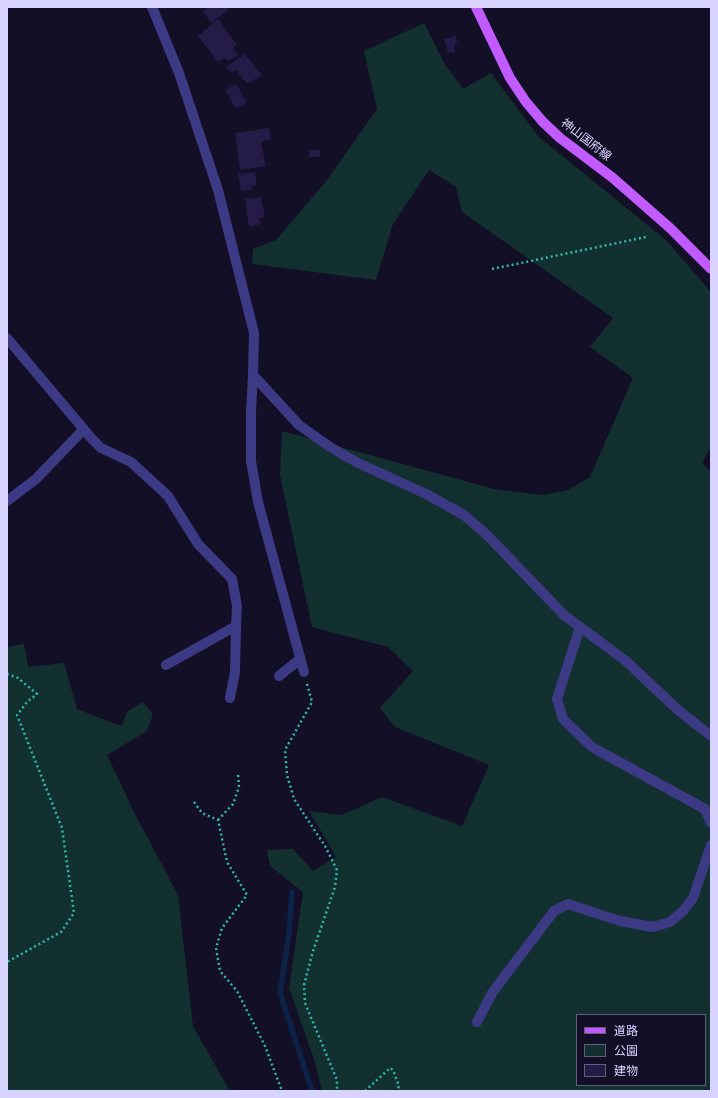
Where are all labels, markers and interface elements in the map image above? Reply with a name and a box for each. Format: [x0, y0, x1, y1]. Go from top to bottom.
street label: 神山国府線 [558, 116, 614, 164]
legend [576, 1014, 706, 1086]
text: 道路 [614, 1022, 638, 1039]
text: 公園 [614, 1042, 638, 1059]
text: 建物 [614, 1062, 638, 1079]

